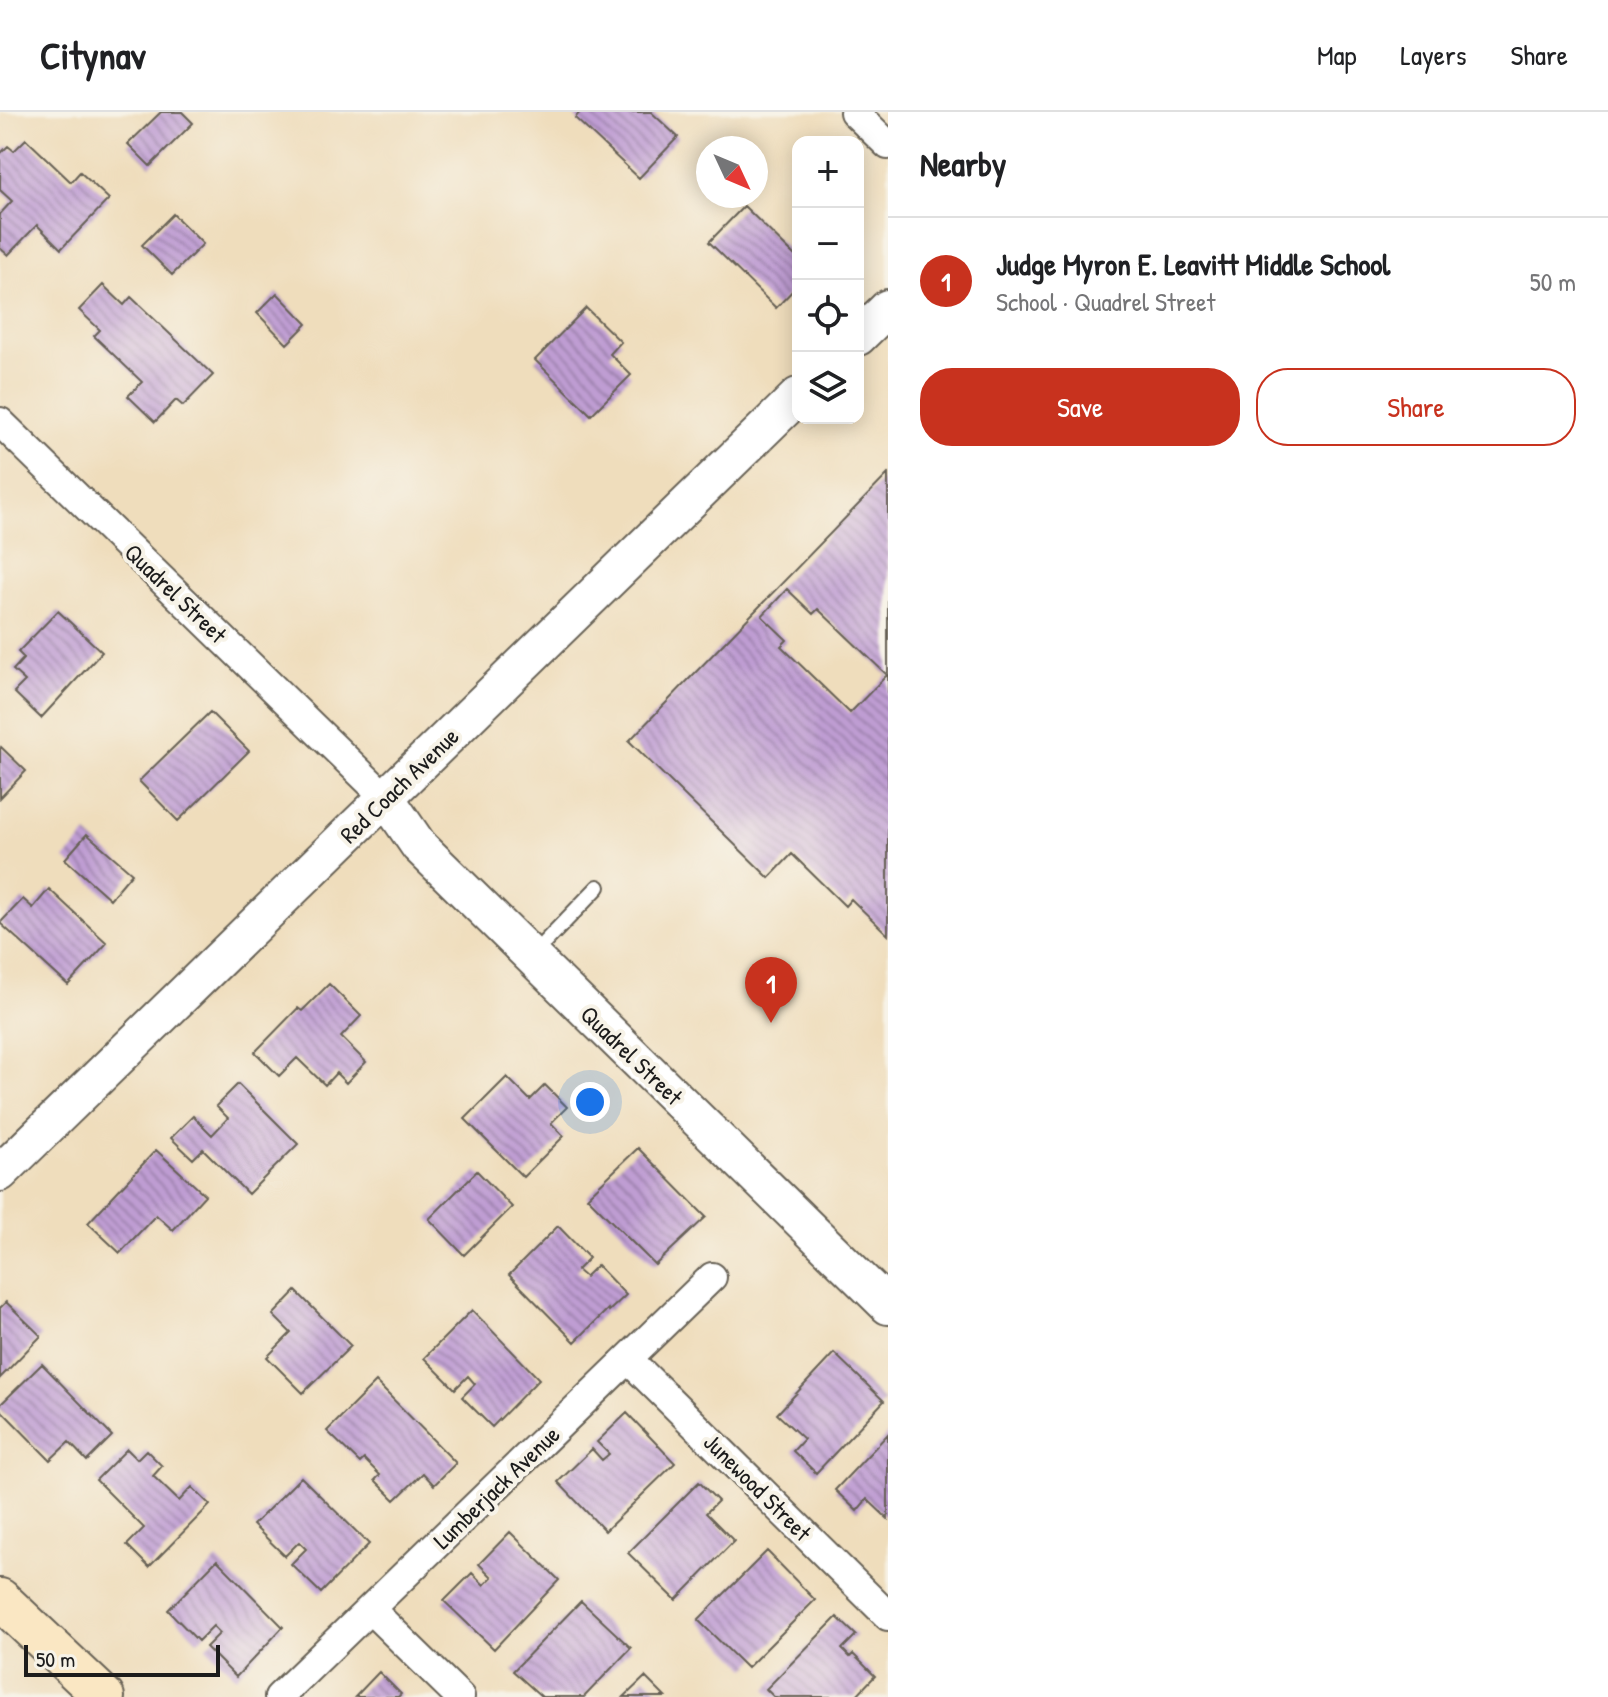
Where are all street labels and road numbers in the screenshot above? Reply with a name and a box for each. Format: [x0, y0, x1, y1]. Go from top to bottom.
street label: Quadrel Street [118, 536, 235, 650]
street label: Red Coach Avenue [333, 720, 466, 850]
street label: Quadrel Street [574, 998, 691, 1112]
street label: Lumberjack Avenue [426, 1418, 567, 1556]
street label: Junewood Street [697, 1426, 819, 1548]

